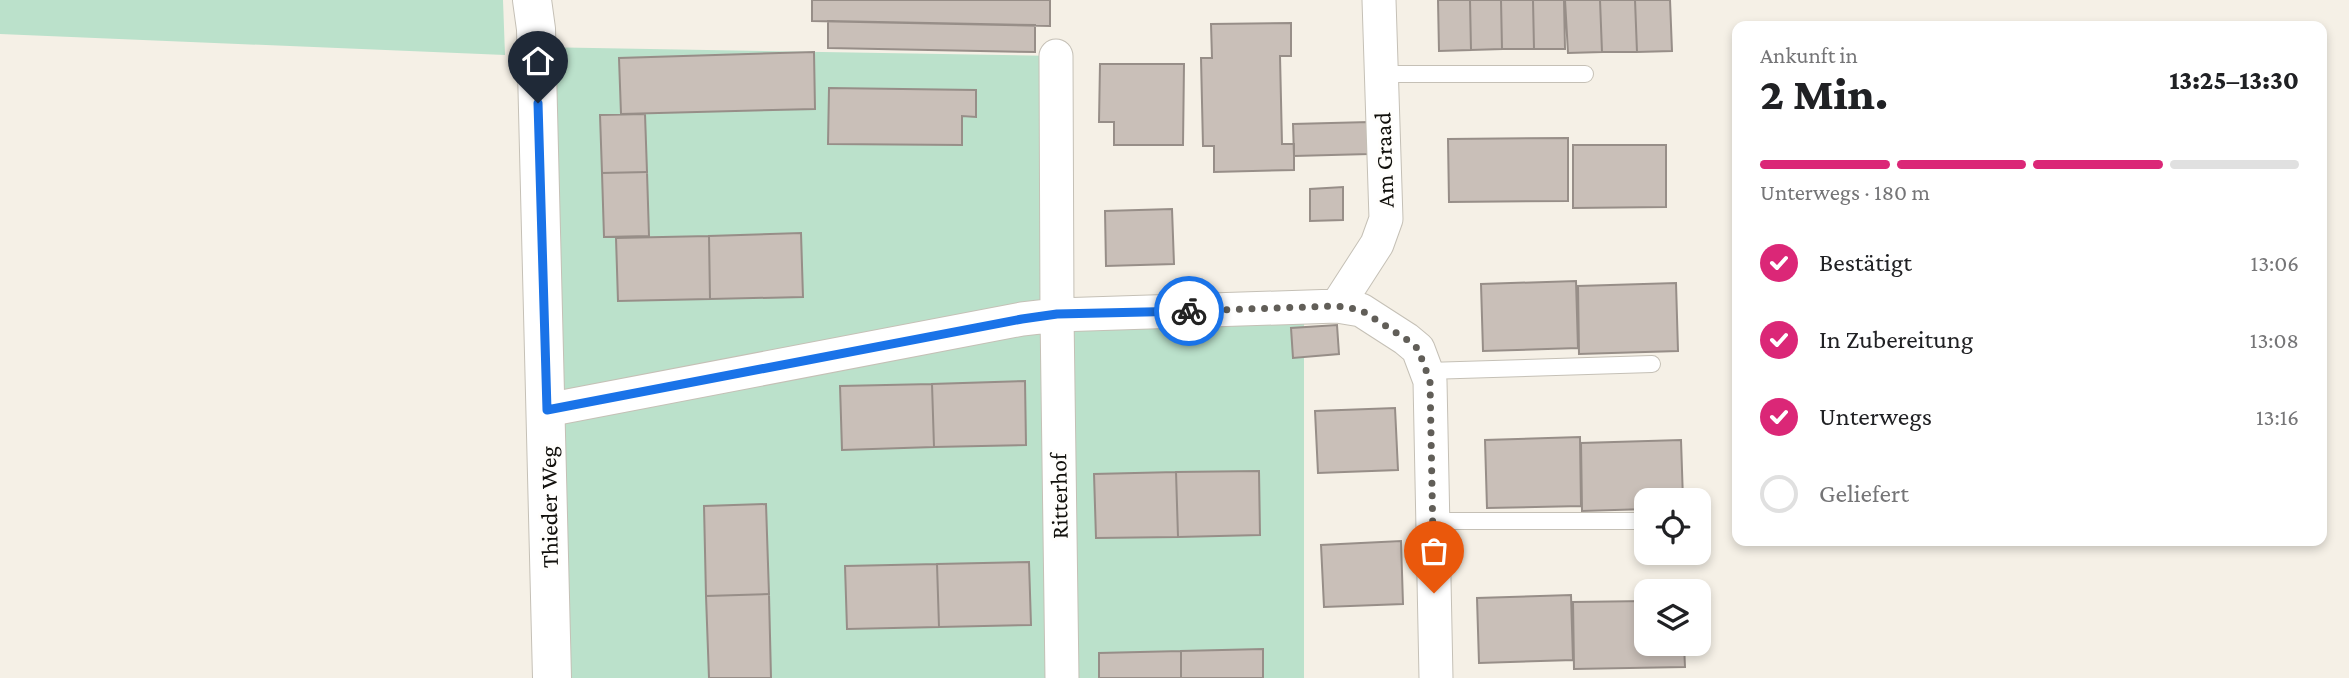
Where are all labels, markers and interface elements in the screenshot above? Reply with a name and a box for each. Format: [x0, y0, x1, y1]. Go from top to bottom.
pin [508, 31, 568, 103]
icon: home [519, 42, 557, 80]
text: Ankunft in [1760, 42, 1858, 68]
text: 13:25–13:30 [2169, 66, 2299, 95]
text: 2 Min. [1760, 68, 1888, 119]
street label: Am Graad [1368, 111, 1399, 208]
text: Unterwegs · 180 m [1760, 179, 1930, 205]
icon: check [1760, 244, 1798, 282]
text: Bestätigt [1819, 248, 1912, 277]
text: 13:06 [2251, 250, 2299, 276]
courier [1154, 276, 1224, 346]
icon: bike [1170, 292, 1208, 330]
icon: check [1760, 321, 1798, 359]
text: In Zubereitung [1819, 325, 1973, 354]
text: 13:08 [2250, 327, 2299, 353]
icon: check [1760, 398, 1798, 436]
text: Unterwegs [1819, 402, 1932, 431]
text: 13:16 [2256, 404, 2299, 430]
street label: Thieder Weg [534, 445, 563, 568]
street label: Ritterhof [1044, 451, 1073, 539]
text: Geliefert [1819, 479, 1909, 508]
map controls [1634, 488, 1711, 656]
button: locate [1634, 488, 1711, 565]
pin [1404, 521, 1464, 593]
icon: bag [1415, 532, 1453, 570]
button: layers [1634, 579, 1711, 656]

